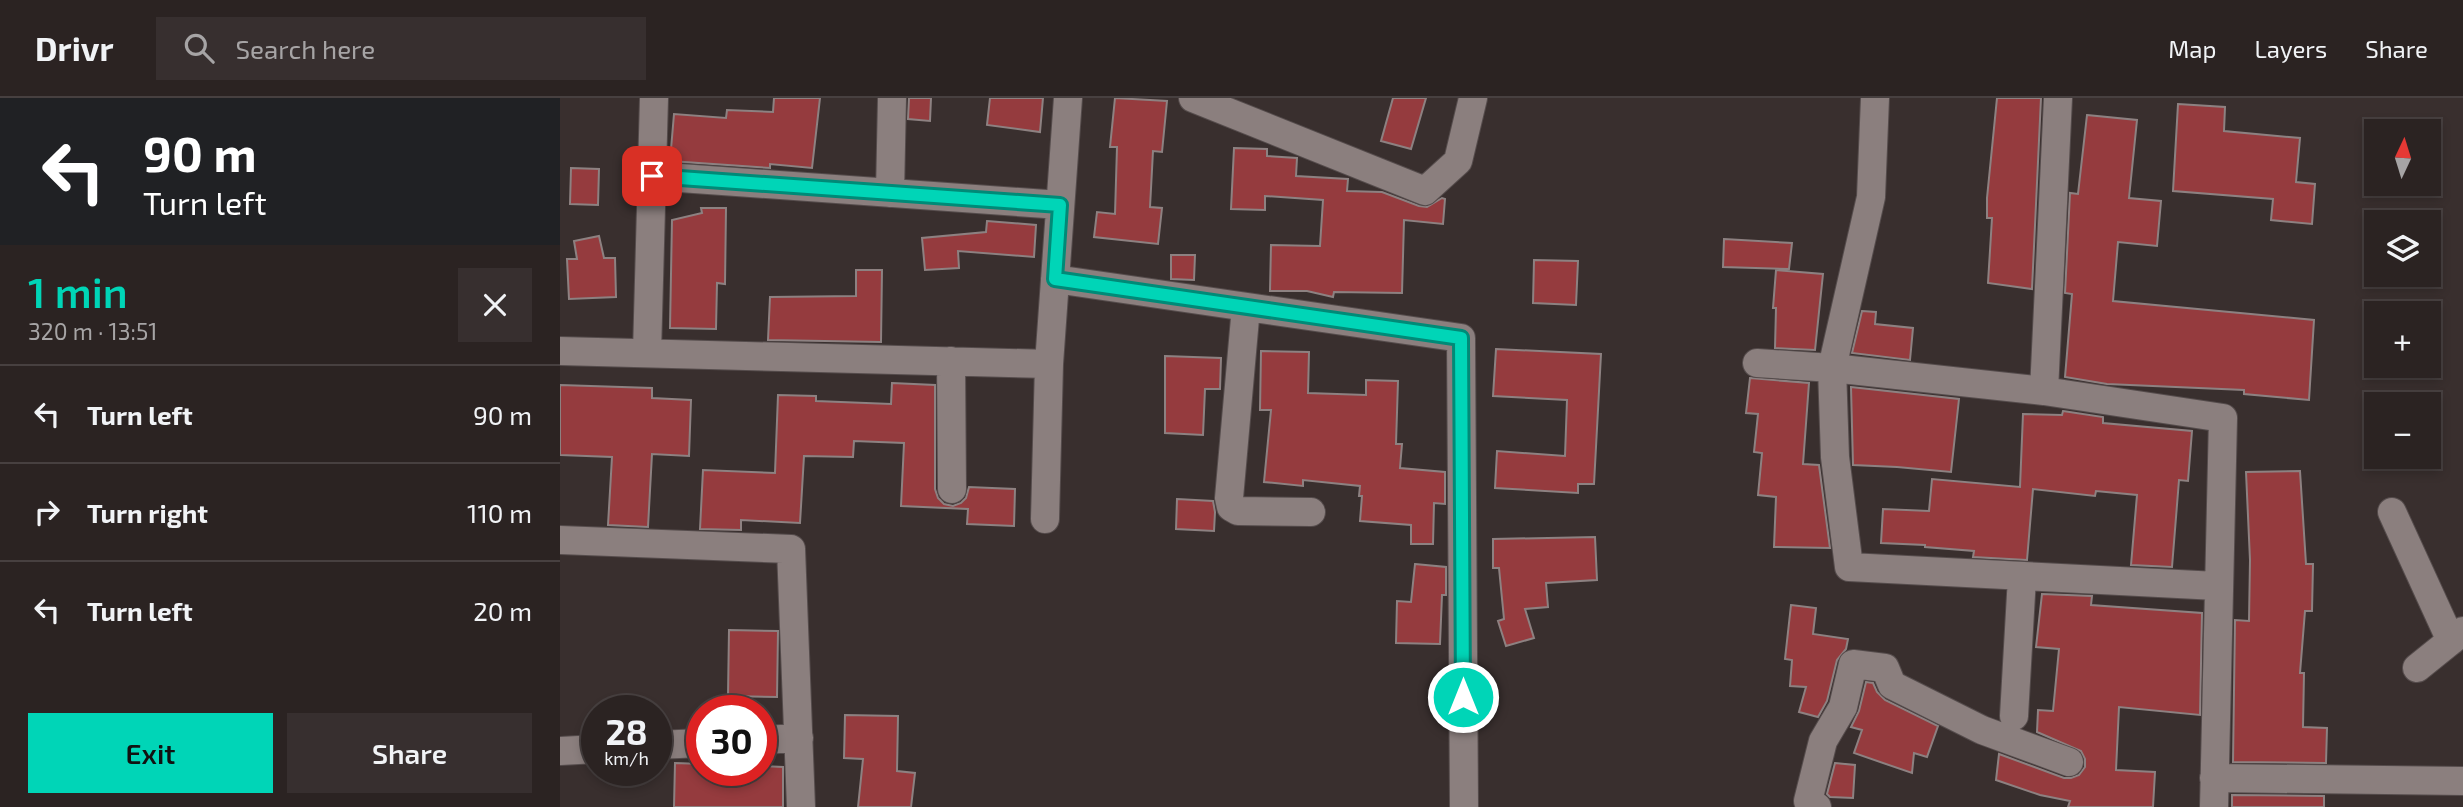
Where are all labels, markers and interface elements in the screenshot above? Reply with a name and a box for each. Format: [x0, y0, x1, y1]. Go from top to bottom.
search box [156, 17, 646, 80]
text: Drivr [35, 28, 114, 68]
icon: search [180, 29, 218, 67]
text: Search here [236, 33, 375, 64]
text: Map [2168, 34, 2216, 63]
text: Layers [2254, 34, 2327, 63]
text: Share [2365, 34, 2428, 63]
north arrow [2364, 119, 2441, 196]
map controls [2364, 119, 2441, 469]
text: 90 m [143, 123, 257, 182]
icon: left [28, 126, 119, 217]
pin [622, 146, 682, 206]
icon: arrive [633, 157, 671, 195]
text: Turn left [143, 183, 267, 221]
button: layers [2364, 210, 2441, 287]
text: 1 min [28, 266, 128, 316]
button: close [458, 268, 532, 342]
button: + [2364, 301, 2441, 378]
text: 320 m · 13:51 [28, 317, 157, 345]
button: − [2364, 392, 2441, 469]
icon: left [28, 395, 66, 433]
text: Turn left [87, 399, 193, 430]
text: 90 m [473, 399, 532, 430]
icon: right [28, 493, 66, 531]
text: Turn right [87, 497, 208, 528]
text: 110 m [467, 497, 532, 528]
icon: left [28, 591, 66, 629]
text: Turn left [87, 595, 193, 626]
text: 20 m [473, 595, 532, 626]
position arrow [1426, 660, 1500, 734]
speed limit sign: 30 [686, 695, 777, 786]
text: 28 [605, 710, 648, 752]
button: Exit [28, 713, 273, 793]
button: Share [287, 713, 532, 793]
text: km/h [604, 747, 649, 769]

